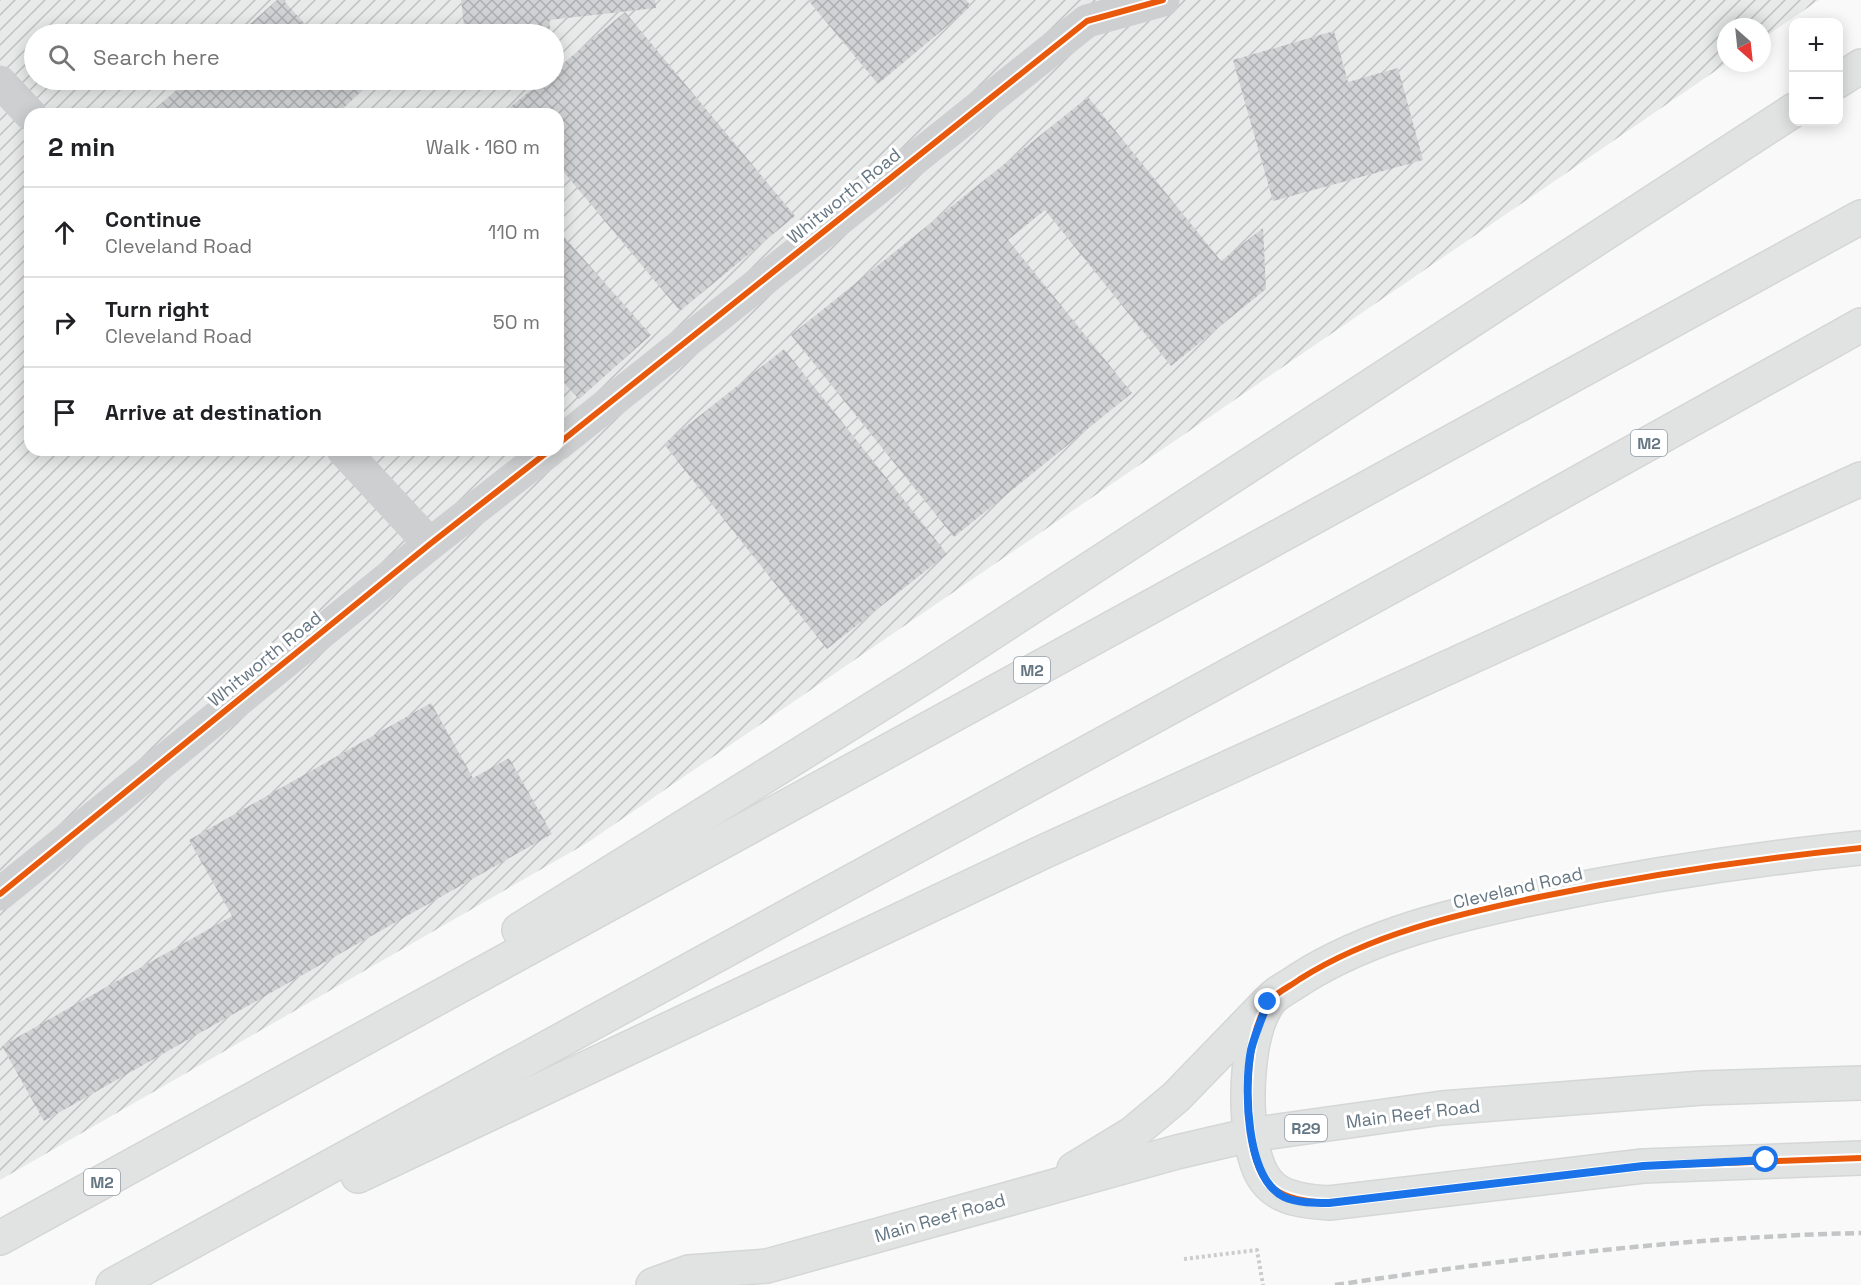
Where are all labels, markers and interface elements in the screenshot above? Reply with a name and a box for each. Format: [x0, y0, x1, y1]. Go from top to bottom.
north arrow [1717, 18, 1771, 72]
map controls [1789, 18, 1843, 126]
button: + [1789, 18, 1843, 72]
search box [24, 24, 564, 90]
icon: search [45, 41, 78, 74]
text: Search here [93, 43, 220, 71]
button: − [1789, 72, 1843, 126]
text: 2 min [48, 130, 115, 164]
text: Walk · 160 m [426, 134, 540, 160]
street label: Whitworth Road [782, 143, 905, 249]
text: Continue [105, 205, 201, 233]
icon: ahead [48, 216, 81, 249]
text: 110 m [488, 219, 540, 245]
text: Cleveland Road [105, 233, 252, 259]
text: Turn right [105, 295, 210, 323]
icon: right [48, 306, 81, 339]
text: 50 m [493, 309, 540, 335]
text: Cleveland Road [105, 323, 252, 349]
icon: arrive [48, 396, 81, 429]
text: Arrive at destination [105, 398, 322, 426]
road number: M2 [1631, 430, 1667, 456]
street label: Whitworth Road [203, 606, 326, 712]
road number: M2 [1014, 657, 1050, 683]
street label: Cleveland Road [1451, 861, 1585, 914]
route end [1254, 988, 1280, 1014]
street label: Main Reef Road [1345, 1094, 1481, 1133]
road number: R29 [1285, 1115, 1327, 1141]
route start [1752, 1146, 1778, 1172]
road number: M2 [84, 1169, 120, 1195]
street label: Main Reef Road [872, 1188, 1008, 1247]

